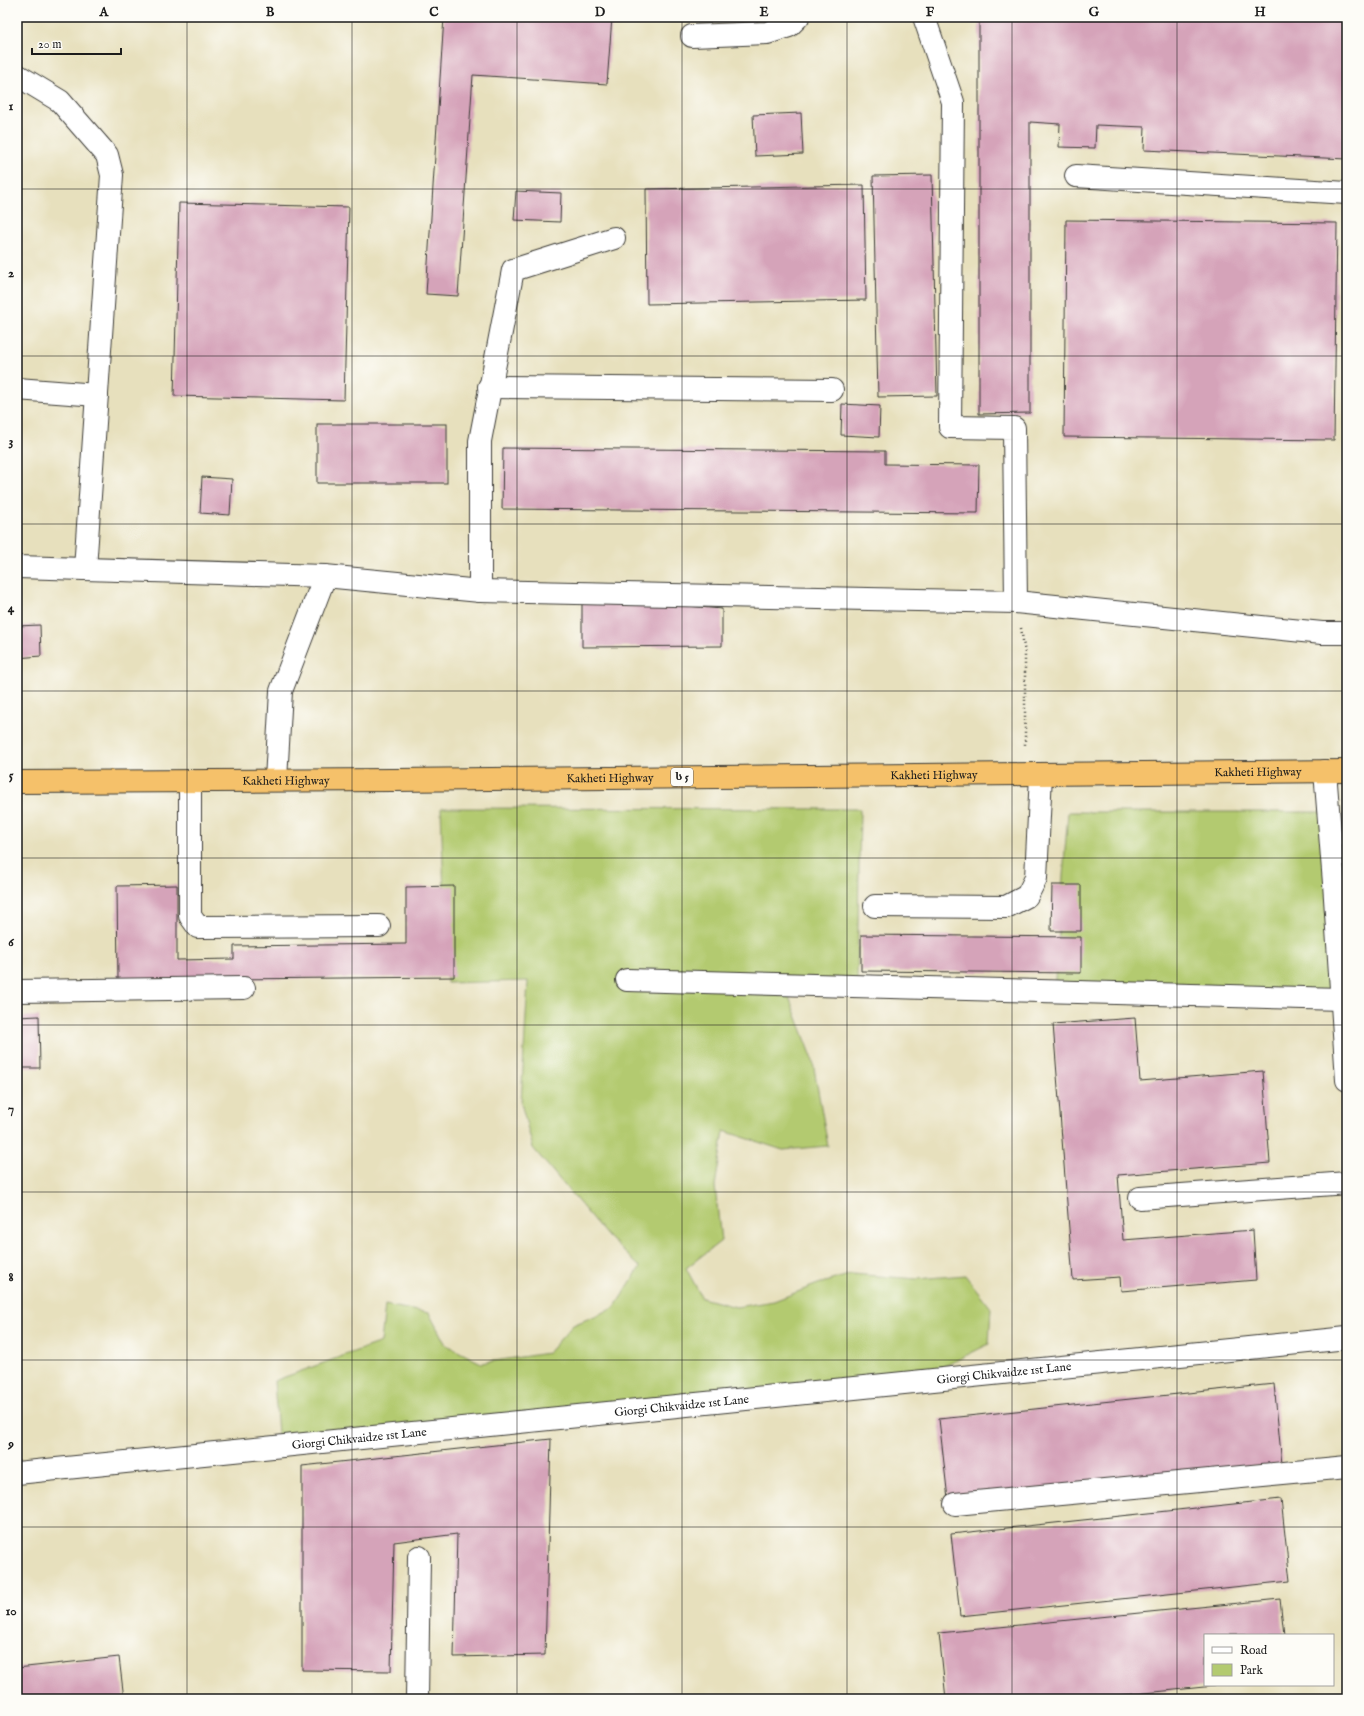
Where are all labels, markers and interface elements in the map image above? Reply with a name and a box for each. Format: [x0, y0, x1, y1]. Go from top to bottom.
text: A [99, 4, 110, 21]
text: B [266, 4, 275, 21]
text: C [429, 4, 439, 21]
text: D [595, 4, 606, 21]
text: E [759, 4, 769, 21]
text: F [926, 4, 935, 21]
text: G [1089, 4, 1100, 21]
text: H [1254, 4, 1266, 21]
scale bar [32, 30, 121, 56]
text: 20 m [38, 37, 61, 52]
text: 1 [9, 98, 14, 115]
text: 2 [8, 265, 14, 282]
text: 3 [9, 433, 14, 450]
text: 4 [8, 600, 15, 617]
street label: Kakheti Highway [1214, 764, 1302, 780]
text: 5 [9, 767, 14, 784]
street label: Kakheti Highway [890, 767, 978, 783]
road number: ს 5 [671, 768, 693, 786]
street label: Kakheti Highway [566, 770, 654, 786]
street label: Kakheti Highway [242, 773, 330, 788]
text: 6 [8, 934, 14, 951]
text: 7 [8, 1101, 14, 1118]
text: 8 [8, 1269, 14, 1286]
street label: Giorgi Chikvaidze 1st Lane [936, 1358, 1072, 1387]
street label: Giorgi Chikvaidze 1st Lane [614, 1391, 750, 1420]
street label: Giorgi Chikvaidze 1st Lane [291, 1424, 428, 1453]
text: 9 [7, 1436, 14, 1453]
text: 10 [5, 1603, 17, 1620]
legend [1204, 1634, 1334, 1686]
text: Road [1240, 1643, 1268, 1658]
text: Park [1240, 1663, 1263, 1678]

